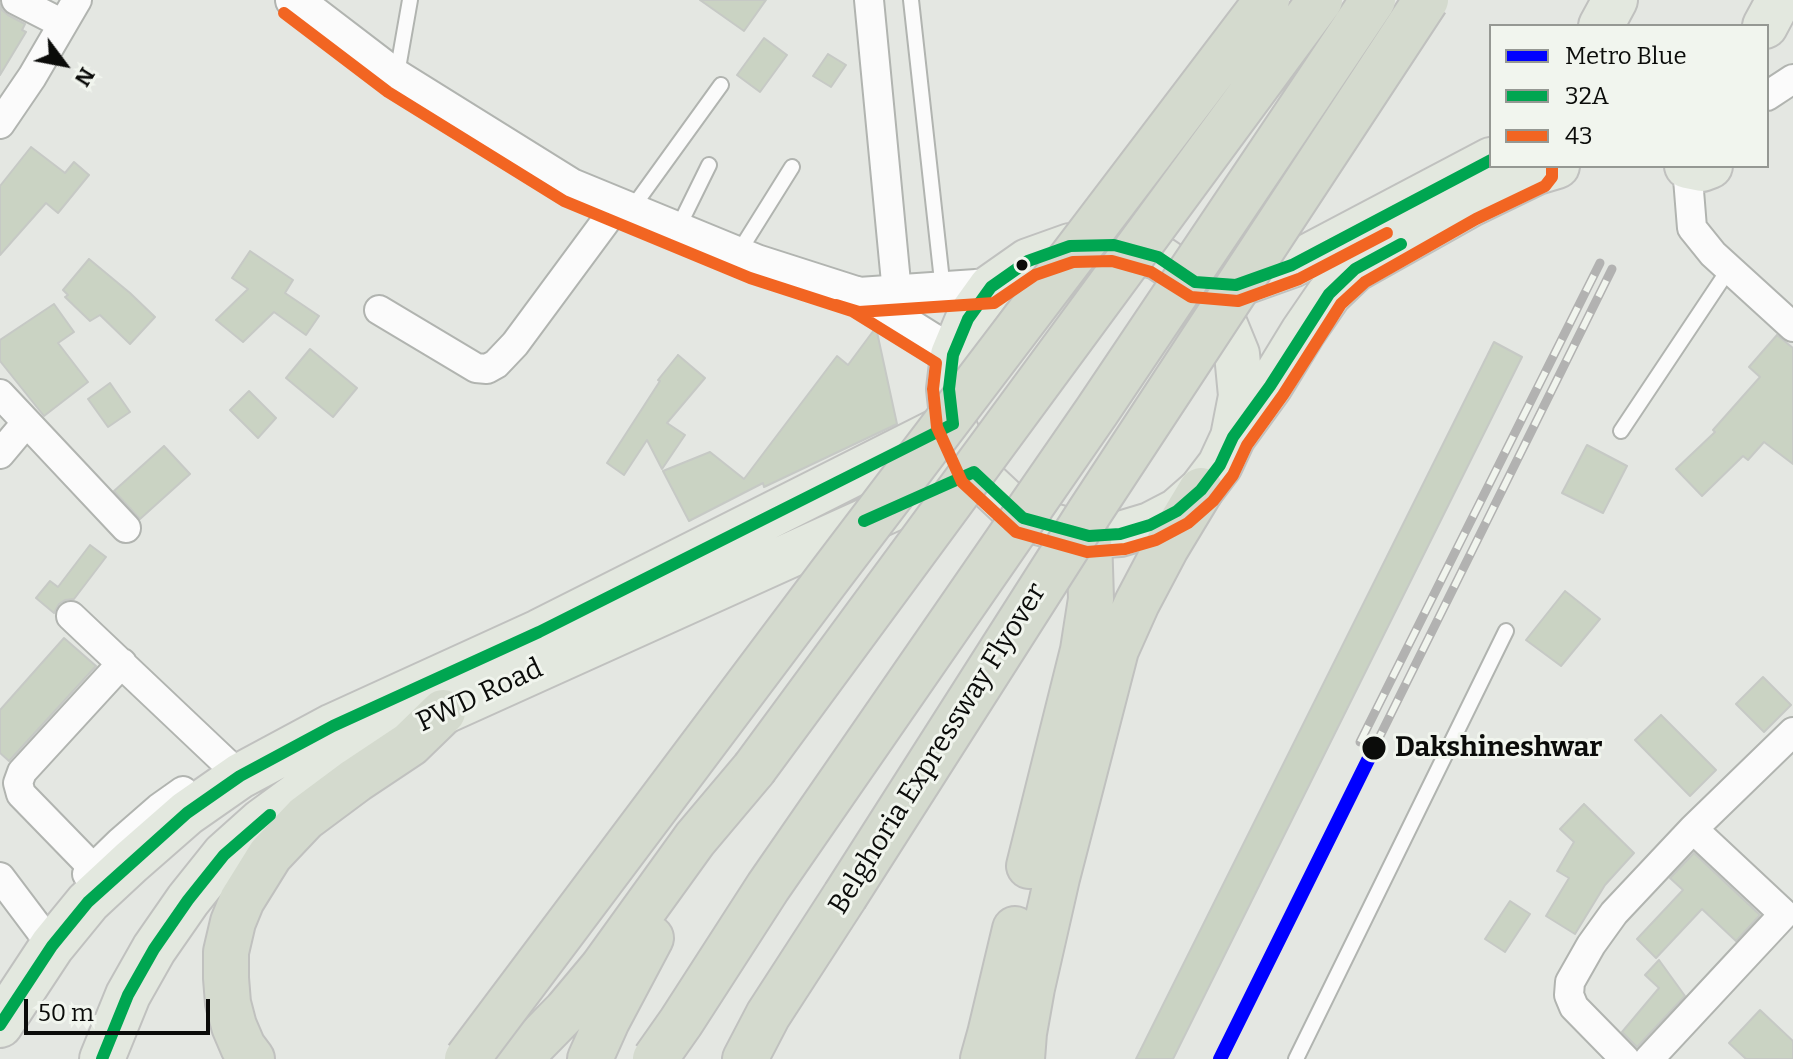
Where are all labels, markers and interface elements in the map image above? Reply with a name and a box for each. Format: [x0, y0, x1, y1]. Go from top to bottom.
north arrow [24, 24, 104, 104]
legend [1489, 24, 1769, 168]
text: Metro Blue [1565, 42, 1687, 70]
text: N [69, 63, 101, 91]
text: 32A [1565, 82, 1609, 110]
text: 43 [1565, 122, 1593, 150]
unlabelled marker [1014, 257, 1030, 273]
street label: Belghoria Expressway Flyover [822, 577, 1054, 921]
street label: PWD Road [412, 652, 548, 740]
place label: Dakshineshwar [1395, 731, 1602, 765]
marker: Dakshineshwar [1360, 734, 1388, 762]
scale bar [28, 983, 214, 1033]
text: 50 m [38, 999, 94, 1027]

